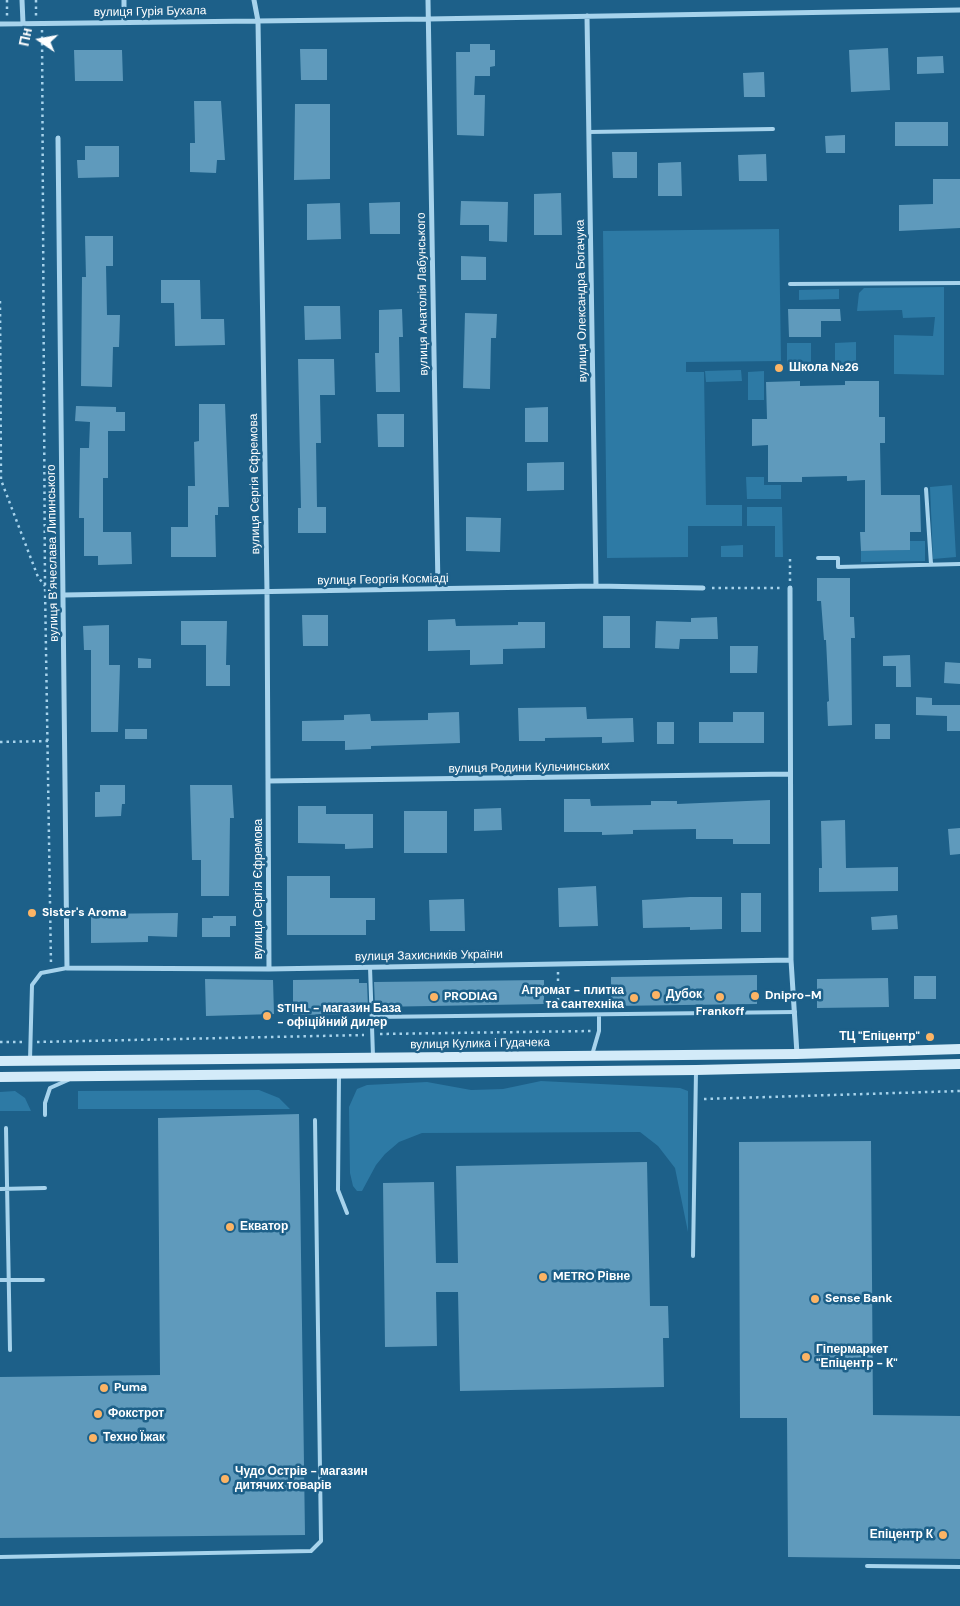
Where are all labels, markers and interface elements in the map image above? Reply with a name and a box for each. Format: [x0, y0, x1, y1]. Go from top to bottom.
street label: вулиця Гурія Бухала [94, 4, 206, 20]
north arrow [15, 15, 65, 65]
text: Пн [15, 26, 36, 48]
street label: вулиця Анатолія Лабунського [414, 212, 432, 376]
street label: вулиця Олександра Богачука [573, 220, 591, 382]
place label: Школа №26 [789, 361, 859, 375]
marker: Школа №26 [773, 362, 785, 374]
street label: вулиця Сергія Єфремова [247, 414, 263, 554]
street label: вулиця Вʼячеслава Липинського [44, 464, 62, 642]
street label: вулиця Георгія Косміаді [317, 572, 449, 588]
street label: вулиця Родини Кульчинських [448, 759, 610, 777]
street label: вулиця Сергія Єфремова [252, 819, 266, 959]
place label: Sister's Aroma [42, 906, 126, 920]
marker: Sister's Aroma [26, 907, 38, 919]
street label: вулиця Захисників України [355, 948, 503, 964]
place label: Агромат - плитка та сантехніка [521, 984, 624, 1012]
place label: Дубок [666, 988, 702, 1002]
marker: Дубок [650, 989, 662, 1001]
place label: Dnipro-M [765, 989, 822, 1003]
place label: PRODIAG [444, 990, 497, 1004]
marker: Dnipro-M [749, 990, 761, 1002]
marker: PRODIAG [428, 991, 440, 1003]
marker: Frankoff [714, 991, 726, 1003]
marker: Агромат - плитка та сантехніка [628, 992, 640, 1004]
place label: STIHL - магазин База - офіційний дилер [277, 1002, 401, 1030]
place label: Frankoff [696, 1005, 744, 1019]
marker: STIHL - магазин База - офіційний дилер [261, 1010, 273, 1022]
place label: ТЦ "Епіцентр" [839, 1030, 920, 1044]
marker: ТЦ "Епіцентр" [924, 1031, 936, 1043]
street label: вулиця Кулика і Гудачека [410, 1036, 550, 1052]
place label: Екватор [240, 1220, 288, 1234]
marker: Екватор [224, 1221, 236, 1233]
place label: METRO Рівне [553, 1270, 630, 1284]
marker: METRO Рівне [537, 1271, 549, 1283]
place label: Sense Bank [825, 1292, 892, 1306]
marker: Sense Bank [809, 1293, 821, 1305]
place label: Гіпермаркет "Епіцентр - К" [816, 1343, 898, 1371]
marker: Гіпермаркет "Епіцентр - К" [800, 1351, 812, 1363]
place label: Puma [114, 1381, 147, 1395]
marker: Puma [98, 1382, 110, 1394]
place label: Фокстрот [108, 1407, 164, 1421]
marker: Фокстрот [92, 1408, 104, 1420]
place label: Техно Їжак [103, 1431, 165, 1445]
marker: Техно Їжак [87, 1432, 99, 1444]
place label: Чудо Острів - магазин дитячих товарів [235, 1465, 368, 1493]
marker: Чудо Острів - магазин дитячих товарів [219, 1473, 231, 1485]
place label: Епіцентр К [870, 1528, 933, 1542]
marker: Епіцентр К [937, 1529, 949, 1541]

